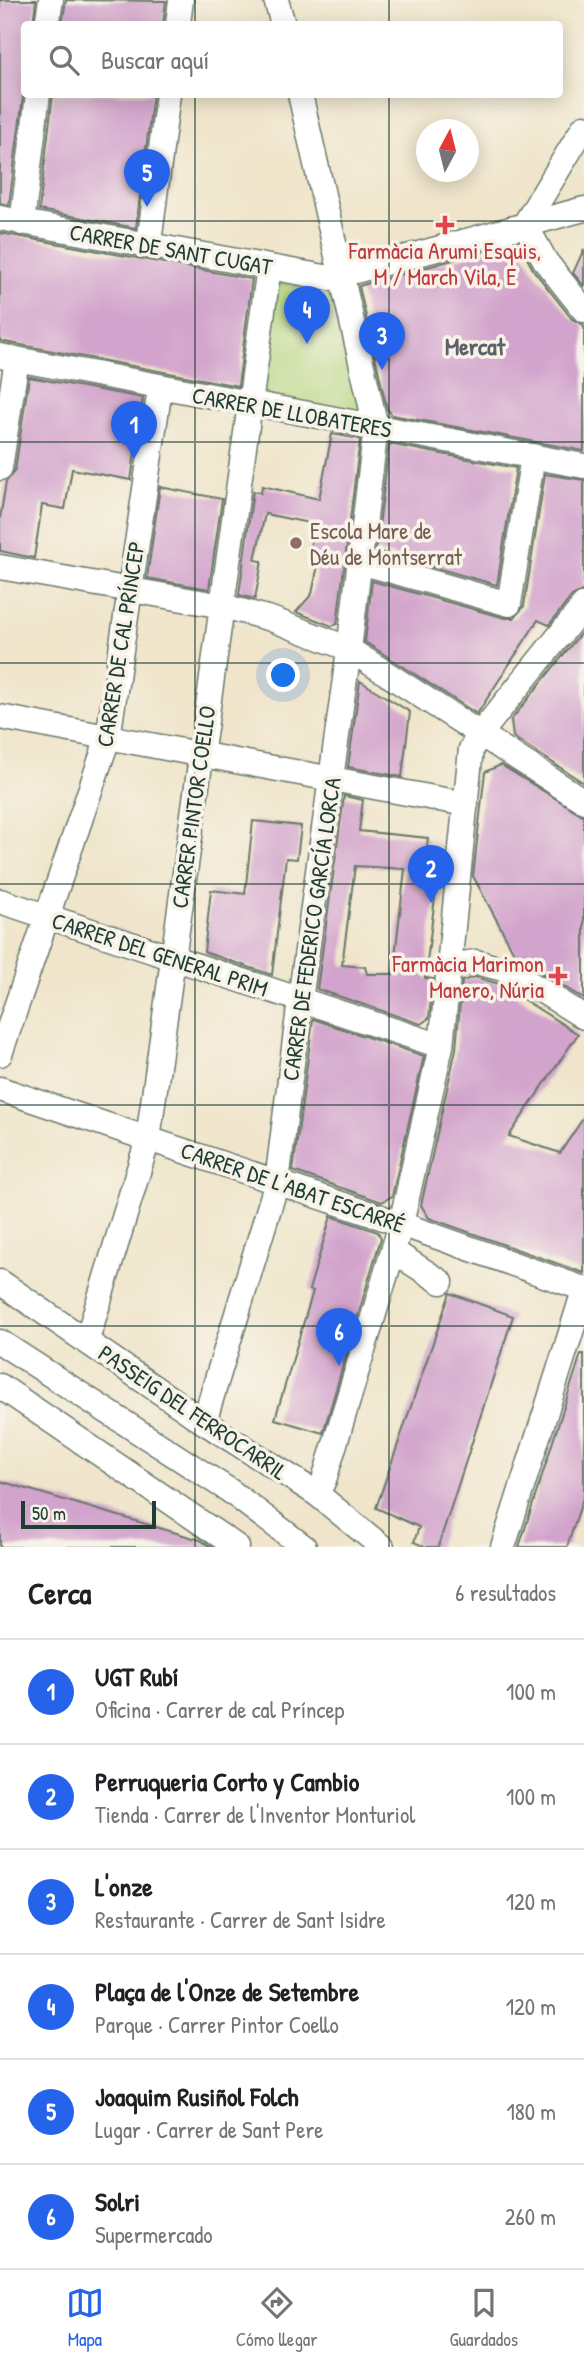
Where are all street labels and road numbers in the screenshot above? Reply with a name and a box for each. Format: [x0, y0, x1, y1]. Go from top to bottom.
street label: CARRER DE SANT CUGAT [67, 216, 275, 282]
street label: CARRER DE LLOBATERES [190, 379, 395, 445]
street label: CARRER DE CAL PRÍNCEP [88, 539, 152, 749]
street label: CARRER PINTOR COELLO [163, 704, 223, 910]
street label: CARRER DE FEDERICO GARCÍA LORCA [274, 775, 348, 1083]
street label: CARRER DEL GENERAL PRIM [48, 904, 272, 1004]
street label: CARRER DE L'ABAT ESCARRÉ [177, 1134, 409, 1240]
street label: PASSEIG DEL FERROCARRIL [93, 1337, 293, 1487]

